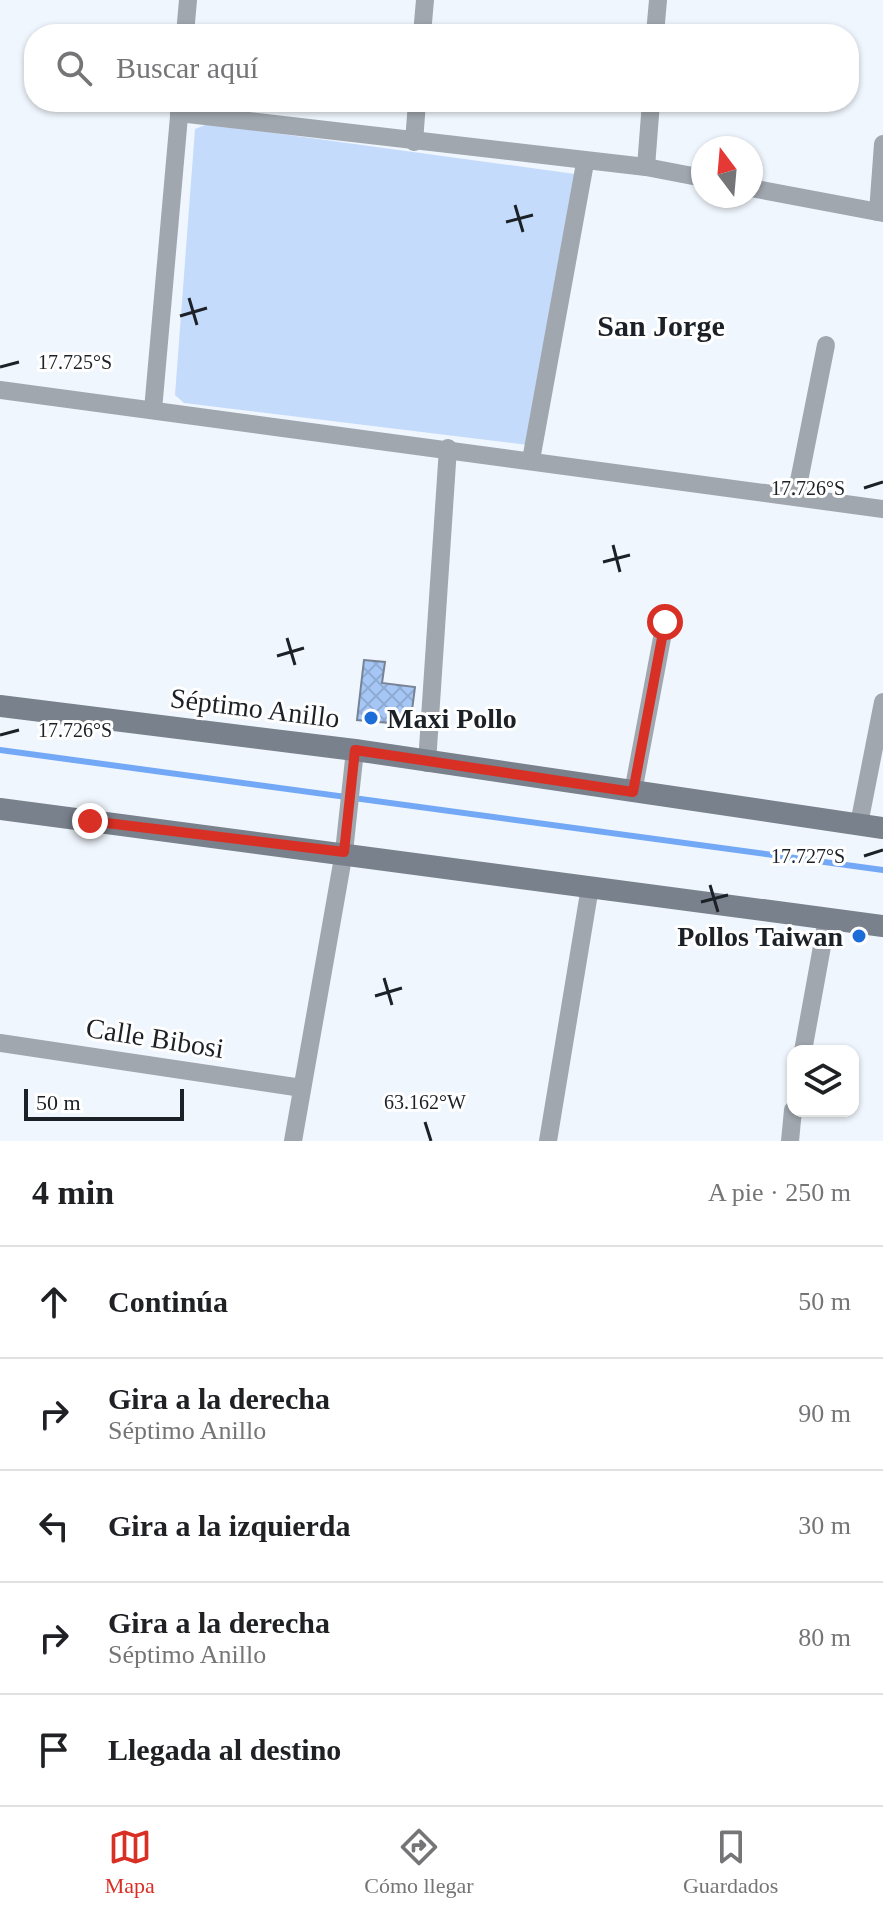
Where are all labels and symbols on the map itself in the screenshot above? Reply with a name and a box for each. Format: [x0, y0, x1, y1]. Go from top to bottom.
north arrow [691, 136, 763, 208]
district label: San Jorge [597, 309, 725, 342]
text: 17.725°S [38, 351, 112, 373]
text: 17.726°S [771, 477, 845, 499]
route start [647, 604, 683, 640]
street label: Séptimo Anillo [169, 682, 341, 734]
place label: Maxi Pollo [387, 703, 517, 734]
marker: Maxi Pollo [362, 709, 380, 727]
text: 17.726°S [38, 719, 112, 741]
route end [72, 803, 108, 839]
text: 17.727°S [771, 845, 845, 867]
place label: Pollos Taiwan [677, 921, 843, 952]
marker: Pollos Taiwan [850, 927, 868, 945]
street label: Calle Bibosi [84, 1012, 226, 1064]
scale bar [24, 1085, 184, 1121]
text: 63.162°W [384, 1091, 466, 1113]

